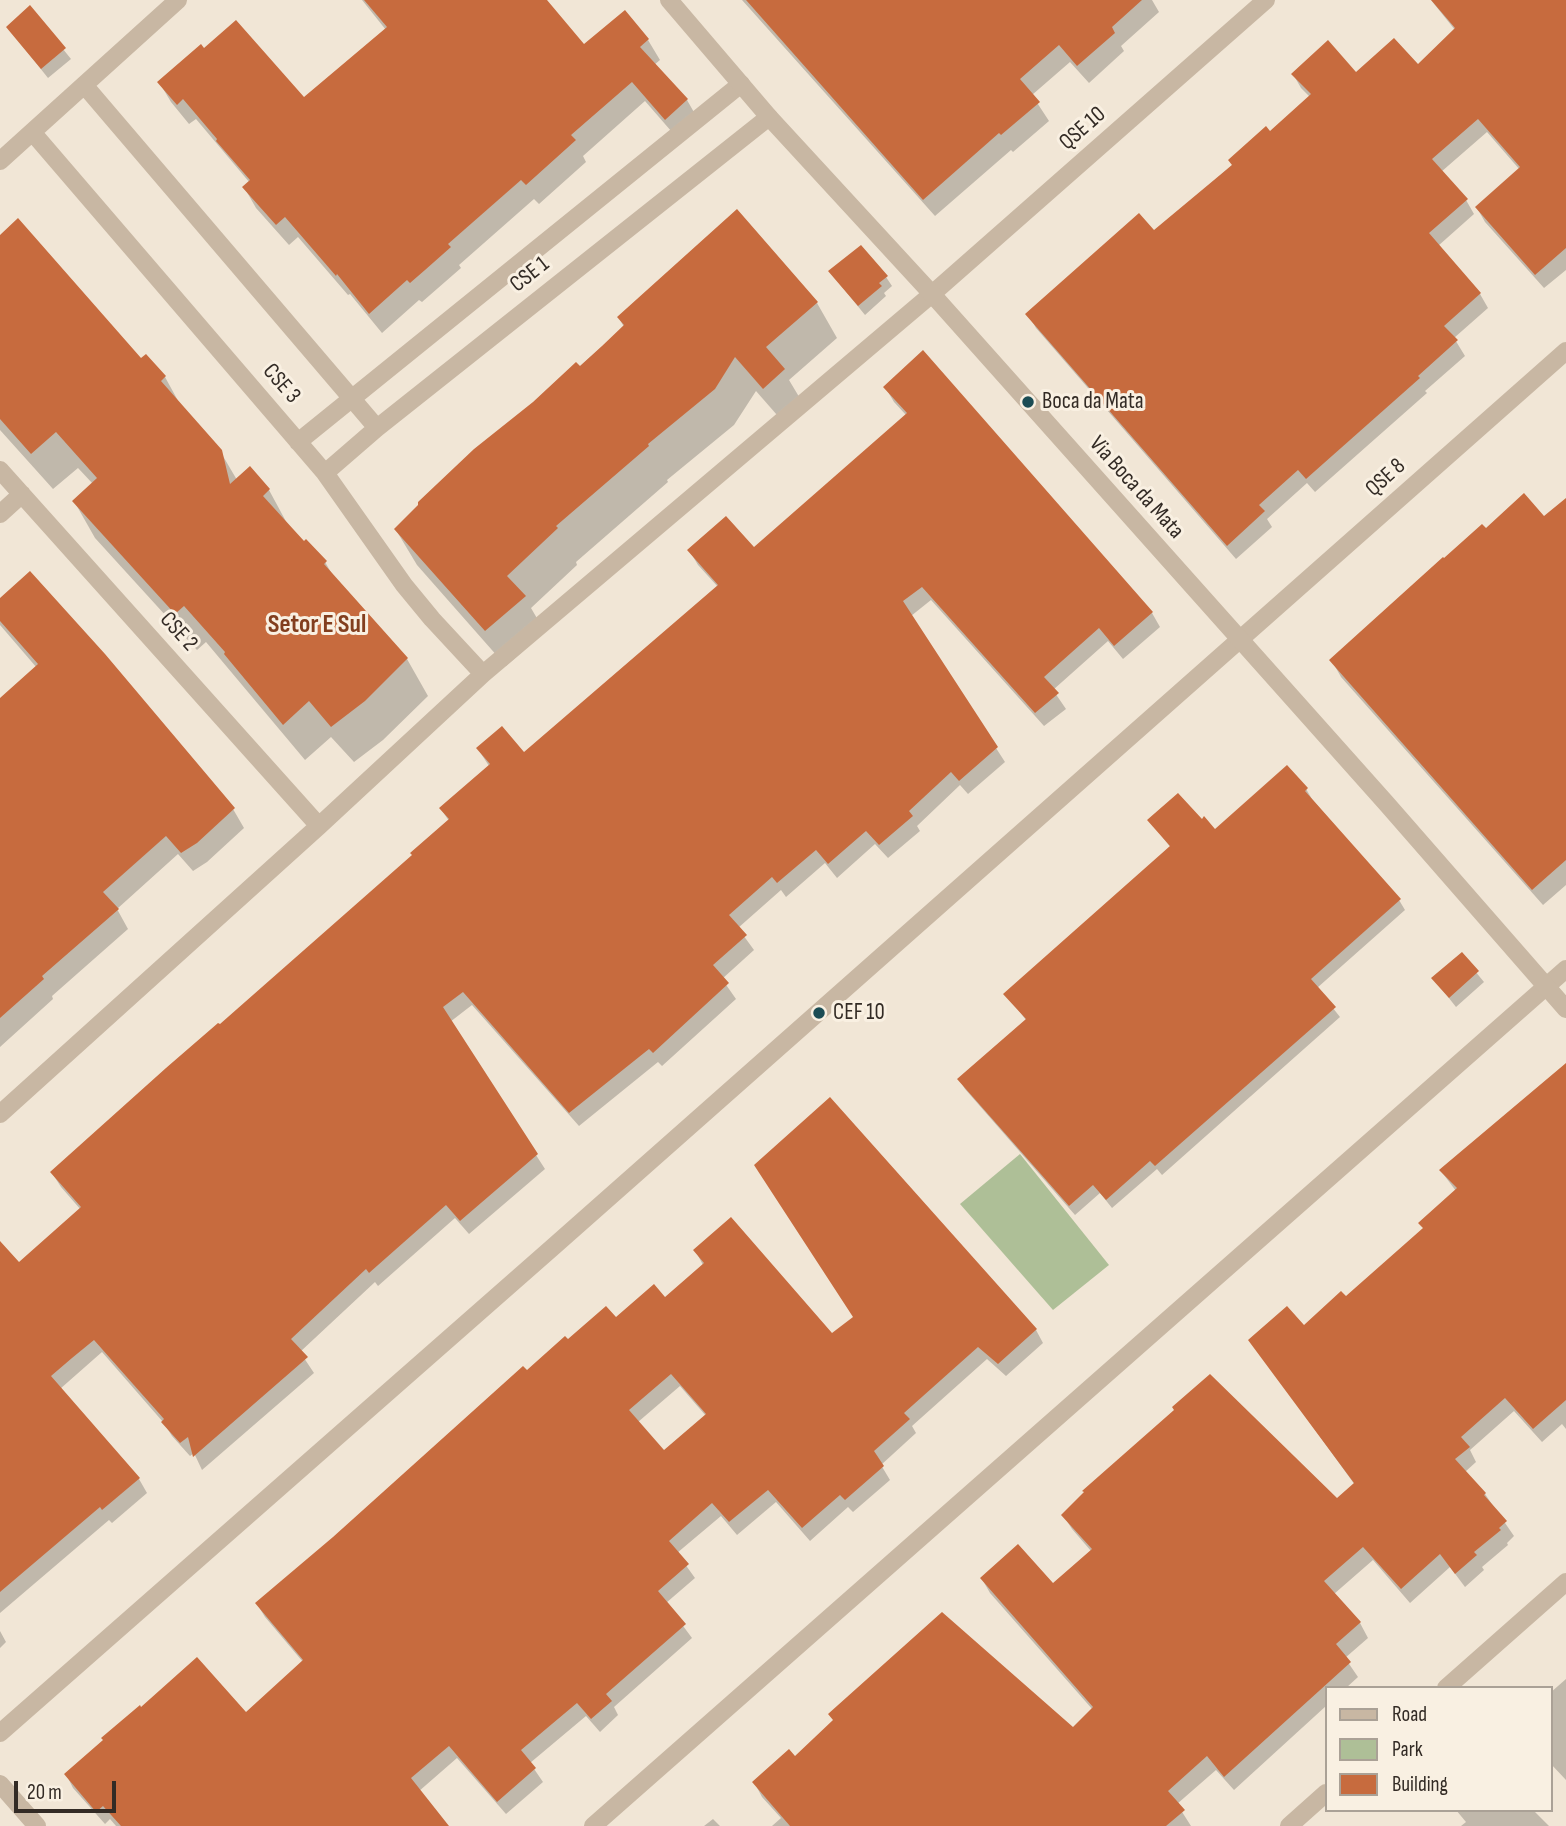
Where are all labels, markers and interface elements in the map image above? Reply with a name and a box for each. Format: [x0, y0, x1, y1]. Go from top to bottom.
street label: QSE 10 [1054, 101, 1112, 157]
street label: CSE 1 [505, 251, 555, 299]
street label: CSE 3 [256, 358, 306, 410]
place label: Boca da Mata [1042, 388, 1144, 416]
marker: Boca da Mata [1020, 394, 1036, 410]
street label: Via Boca da Mata [1083, 431, 1189, 545]
street label: QSE 8 [1360, 453, 1412, 503]
street label: CSE 2 [153, 607, 203, 657]
district label: Setor E Sul [268, 609, 366, 641]
place label: CEF 10 [833, 999, 885, 1027]
marker: CEF 10 [811, 1005, 827, 1021]
legend [1324, 1686, 1552, 1812]
text: Road [1392, 1702, 1427, 1727]
text: Park [1392, 1737, 1423, 1762]
scale bar [18, 1766, 119, 1810]
text: Building [1392, 1772, 1448, 1797]
text: 20 m [27, 1780, 62, 1805]

